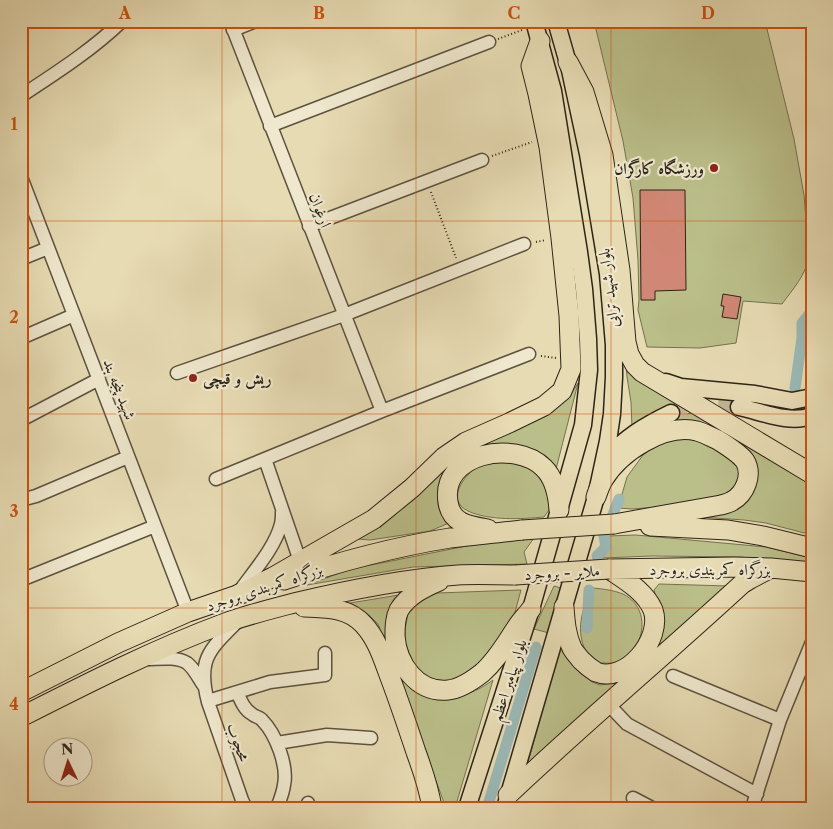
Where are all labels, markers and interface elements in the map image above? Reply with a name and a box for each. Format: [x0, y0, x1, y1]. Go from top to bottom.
text: A [118, 3, 132, 23]
text: B [313, 3, 325, 23]
text: C [508, 3, 520, 23]
text: D [701, 3, 715, 23]
text: 1 [10, 114, 18, 134]
place label: ورزشگاه کارگران [614, 158, 704, 179]
marker: ورزشگاه کارگران [708, 162, 720, 174]
street label: ارغوان [304, 190, 337, 231]
street label: بلوار شهید ترابی [593, 247, 625, 329]
text: 2 [9, 307, 19, 327]
street label: شهید پنجه بند [98, 356, 141, 423]
place label: ریش و قیچی [203, 368, 272, 390]
marker: ریش و قیچی [187, 372, 199, 384]
text: 3 [9, 501, 19, 521]
street label: بزرگراه کمربندی بروجرد [203, 559, 325, 616]
street label: بزرگراه کمربندی بروجرد [649, 559, 771, 580]
street label: ملایر - بروجرد [524, 560, 601, 585]
street label: بلوار پیامبر اعظم [485, 637, 536, 725]
text: 4 [9, 694, 19, 714]
street label: محجوب [222, 720, 255, 765]
north arrow [42, 736, 92, 786]
text: N [60, 740, 74, 758]

